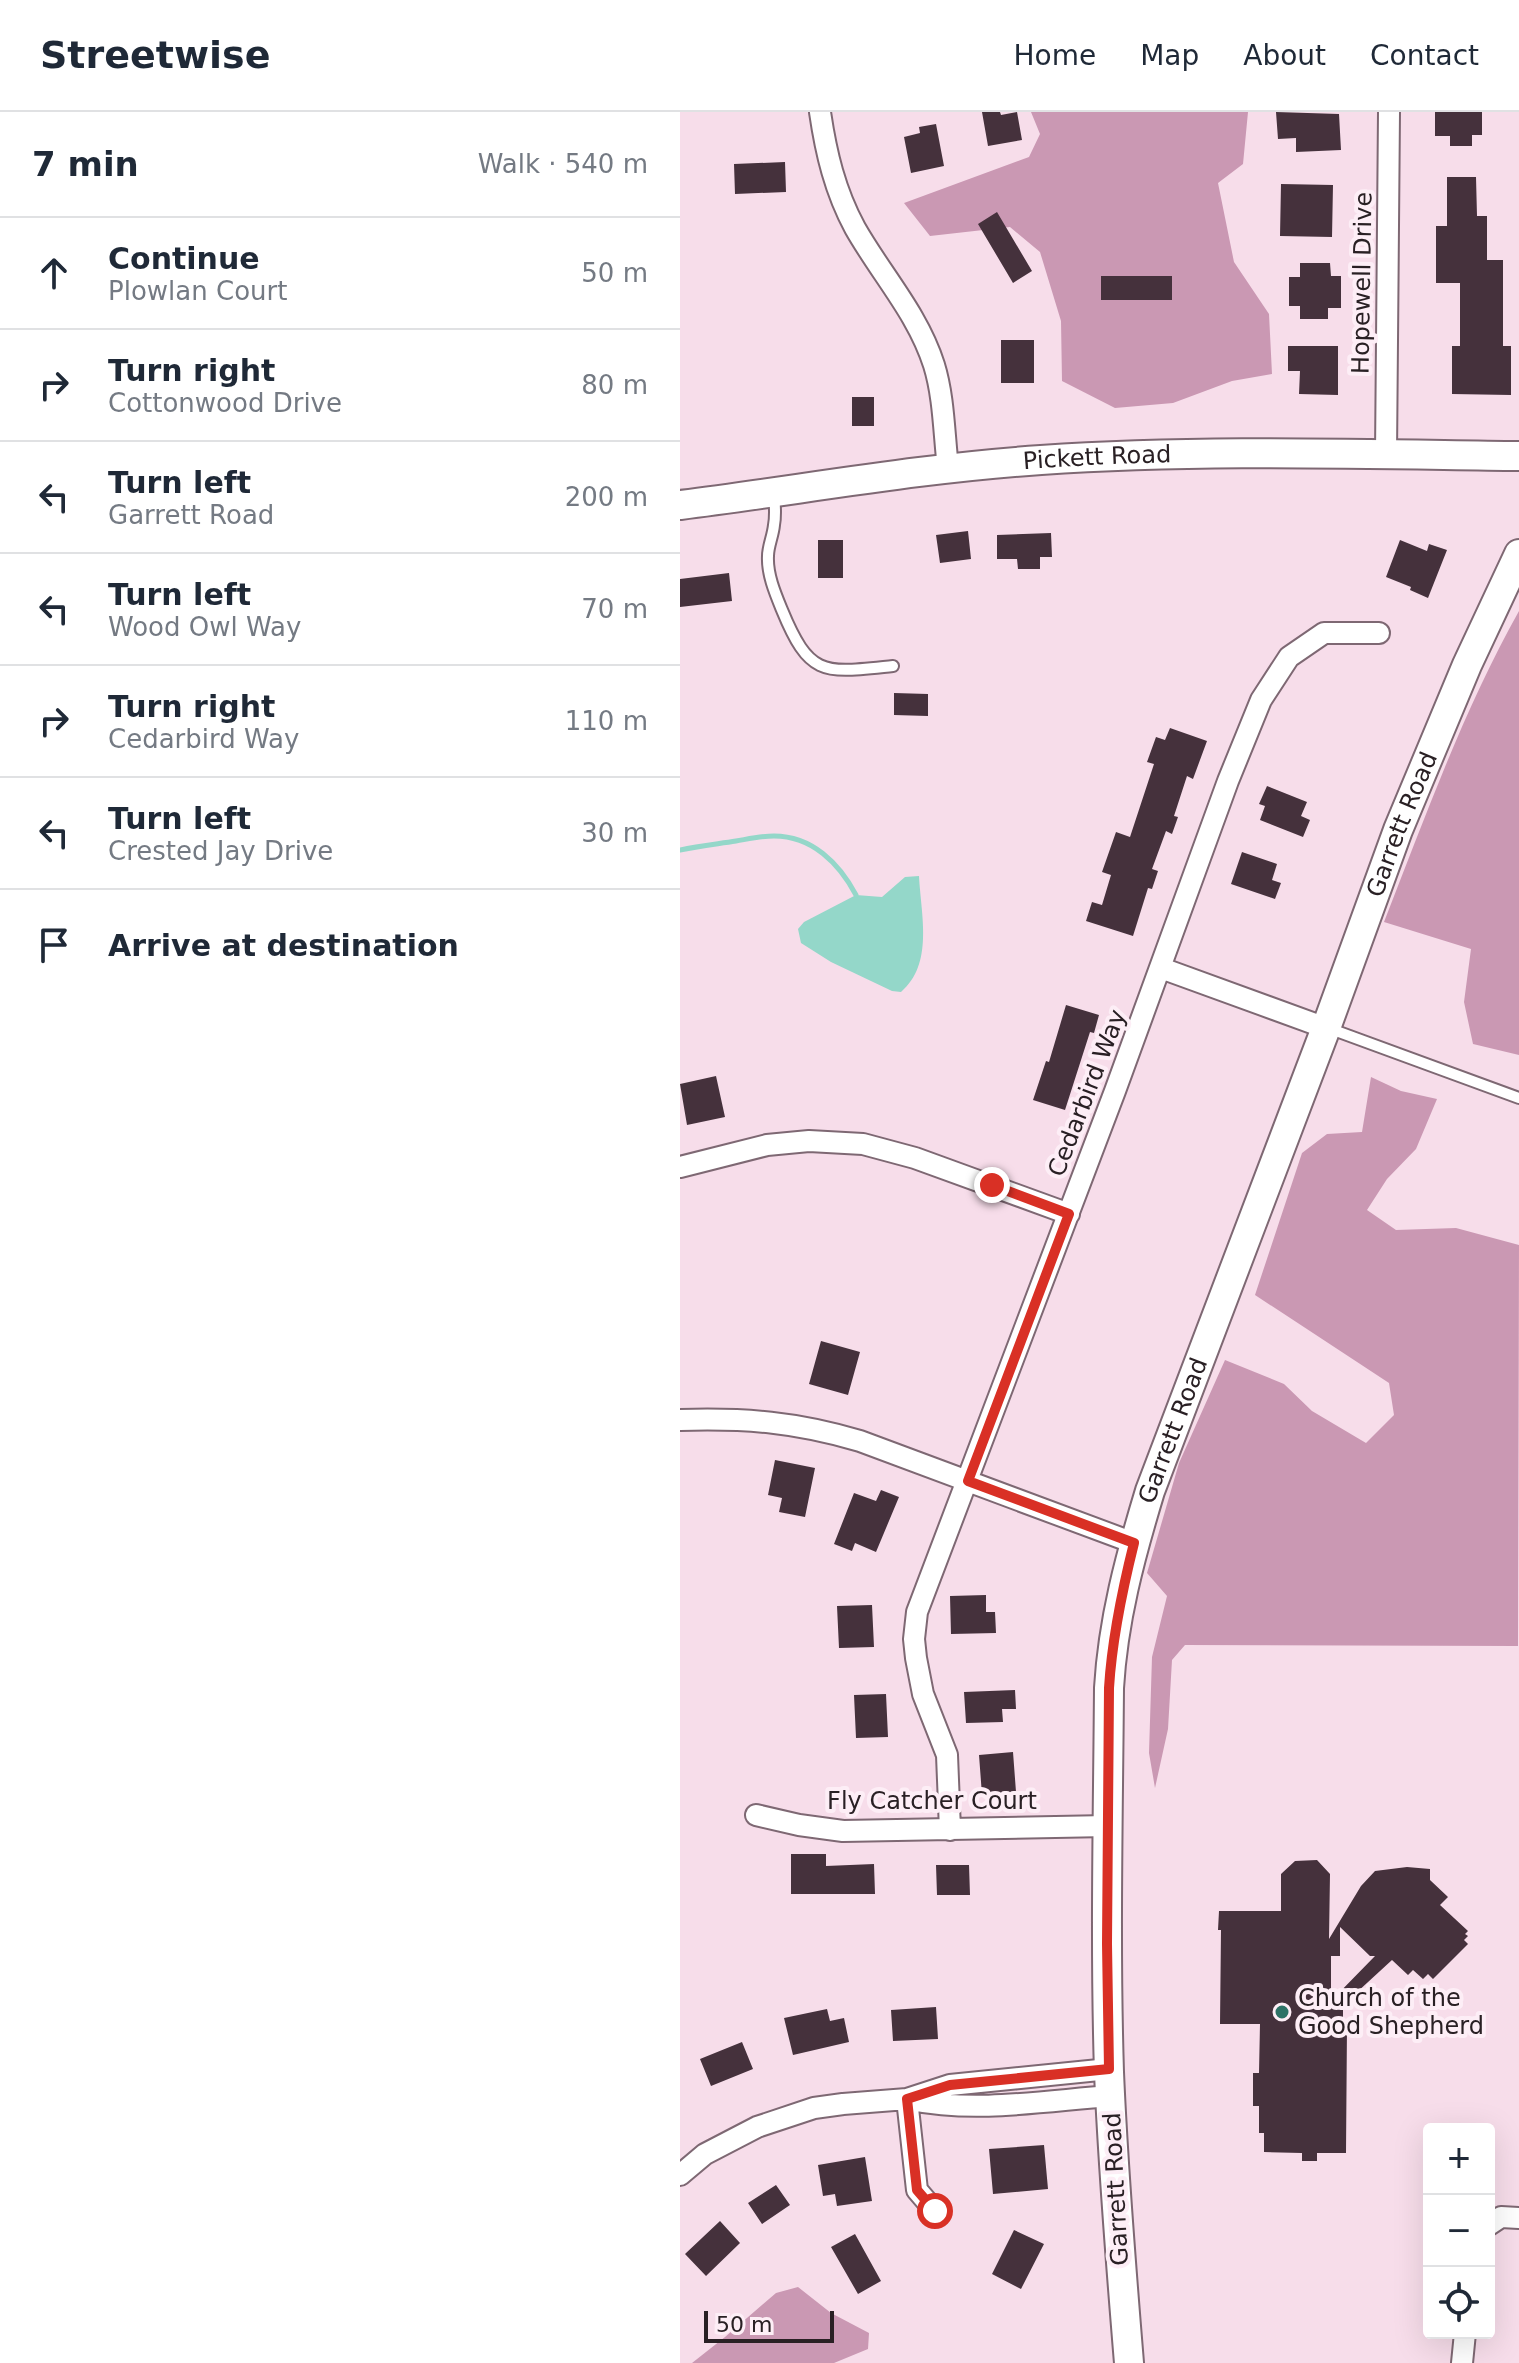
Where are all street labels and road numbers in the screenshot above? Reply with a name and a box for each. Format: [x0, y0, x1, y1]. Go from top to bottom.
street label: Hopewell Drive [1346, 192, 1378, 374]
street label: Pickett Road [1022, 440, 1172, 475]
street label: Garrett Road [1361, 748, 1443, 901]
street label: Cedarbird Way [1042, 1006, 1132, 1180]
street label: Garrett Road [1133, 1354, 1213, 1507]
street label: Fly Catcher Court [827, 1787, 1037, 1815]
street label: Garrett Road [1098, 2112, 1134, 2266]

